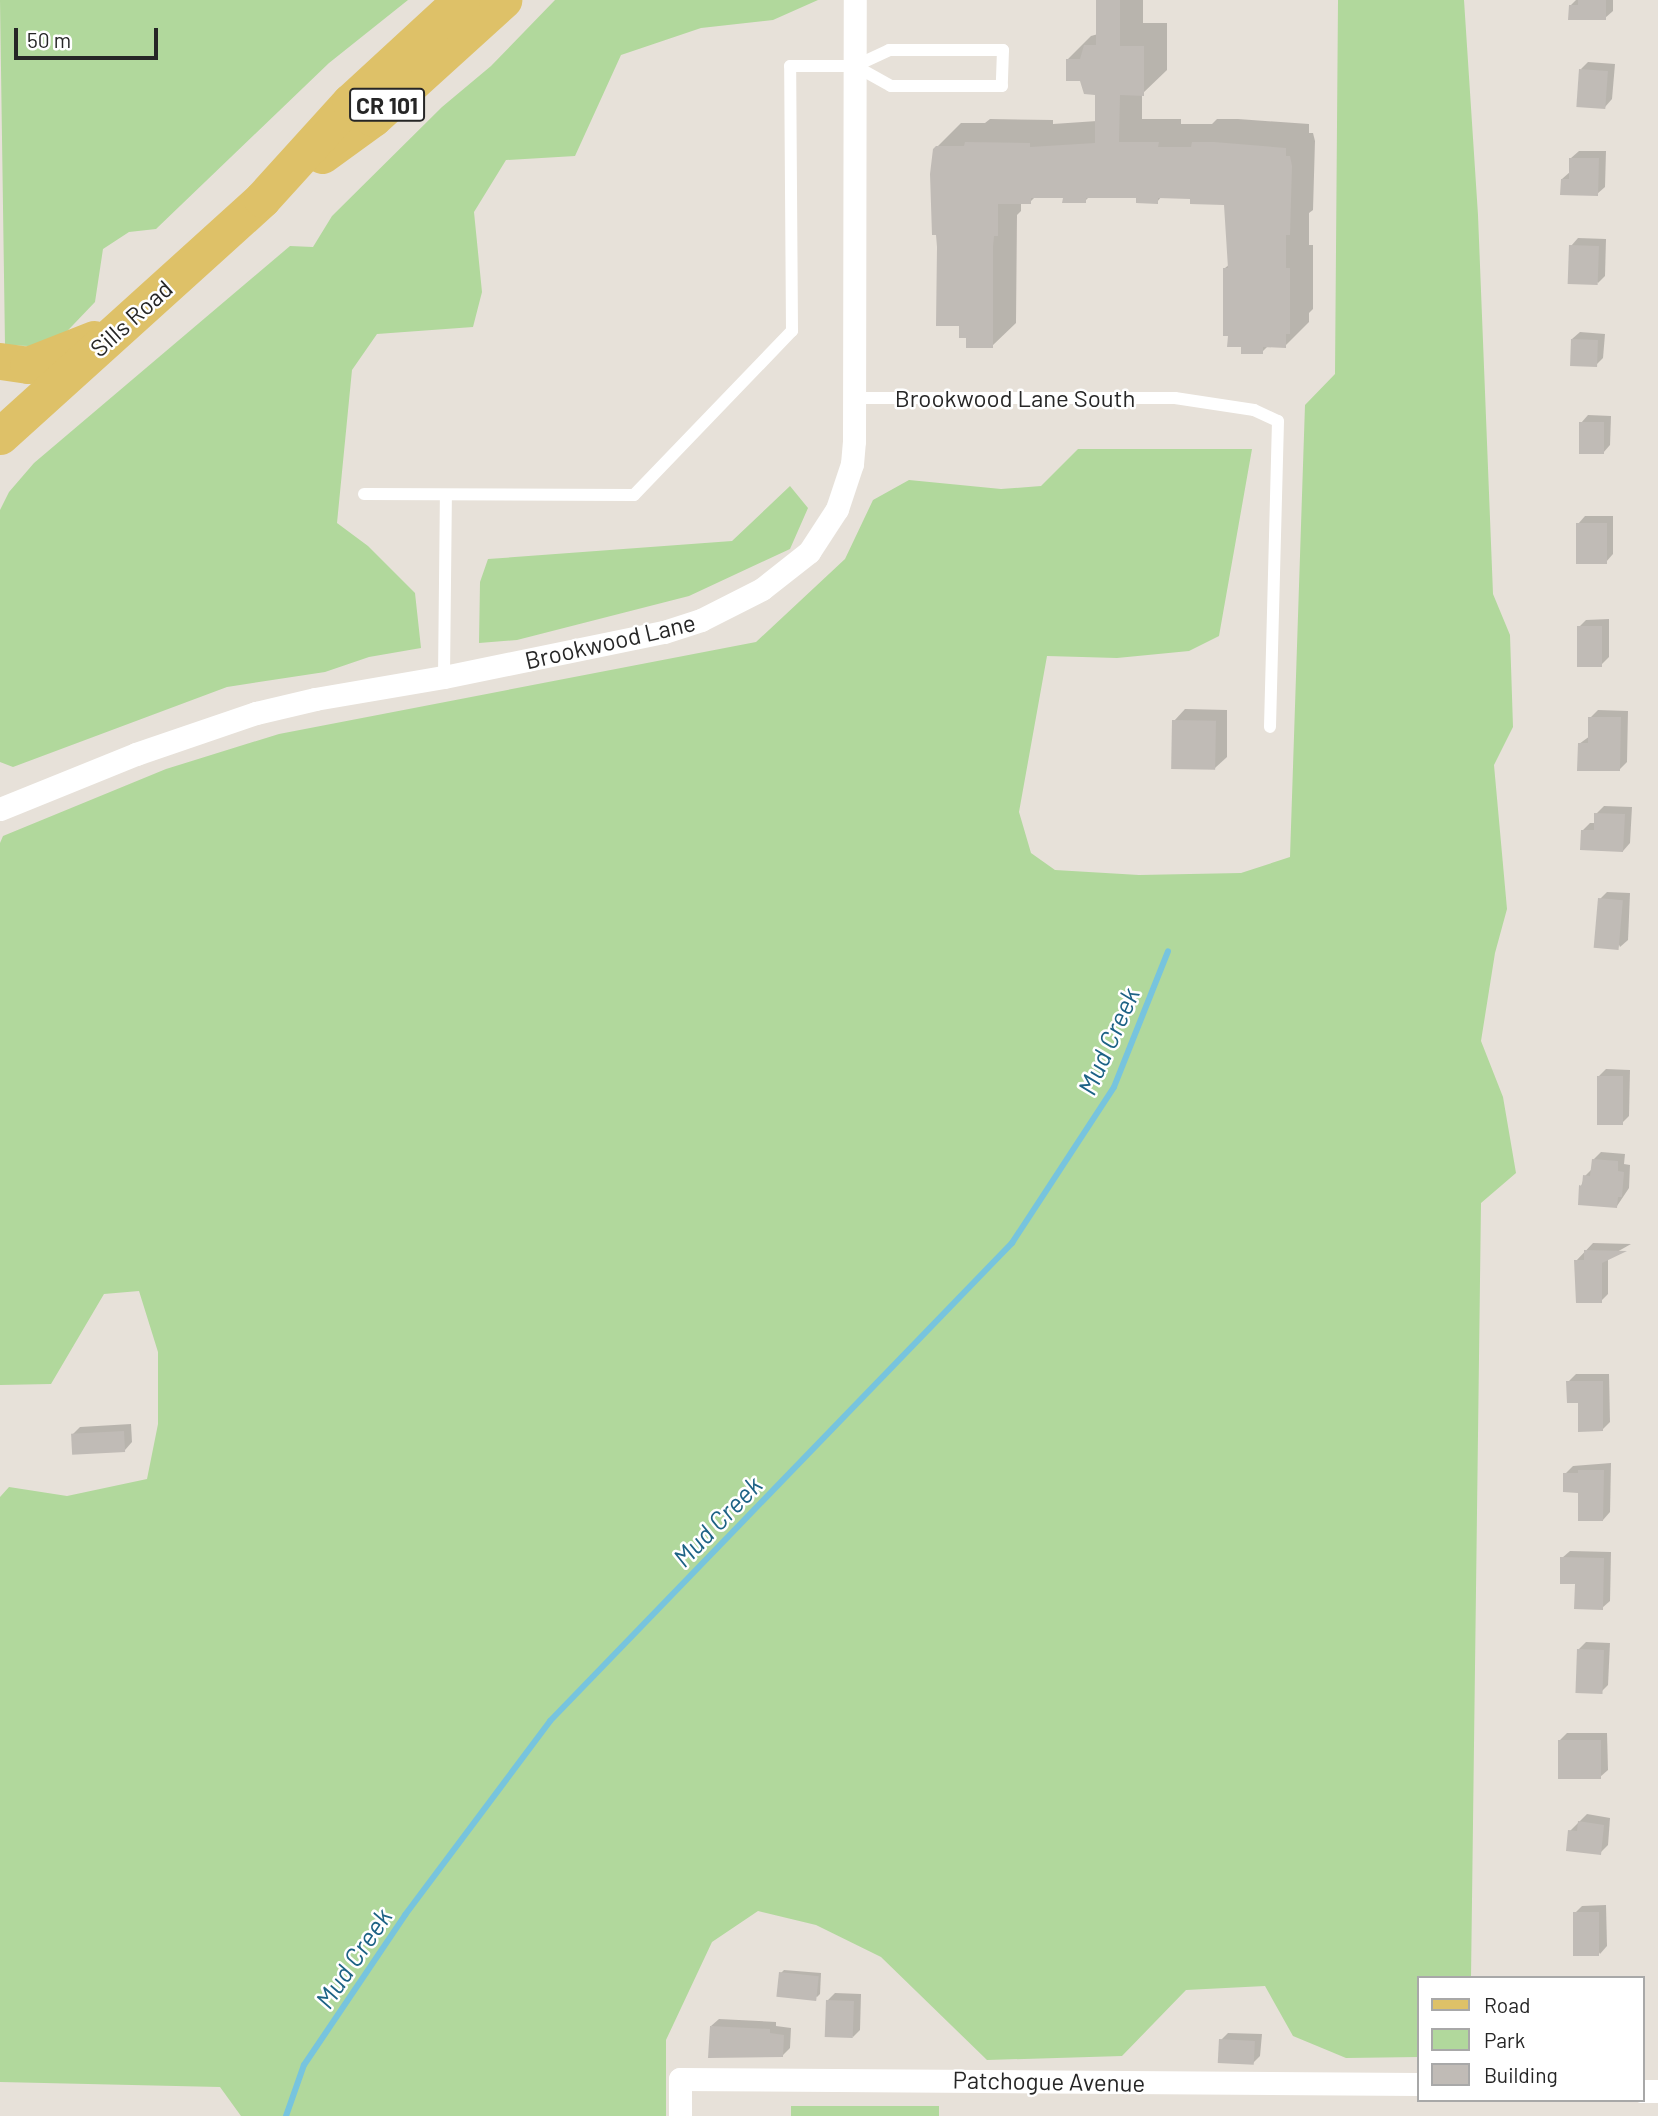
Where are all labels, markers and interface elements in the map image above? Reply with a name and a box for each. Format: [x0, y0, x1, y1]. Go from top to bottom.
scale bar [18, 14, 161, 58]
text: 50 m [27, 27, 71, 52]
road number: CR 101 [348, 86, 426, 124]
street label: Sills Road [84, 274, 178, 362]
street label: Brookwood Lane South [895, 384, 1135, 412]
street label: Brookwood Lane [522, 607, 698, 675]
water label: Mud Creek [1071, 982, 1145, 1100]
water label: Mud Creek [666, 1469, 768, 1573]
water label: Mud Creek [308, 1902, 398, 2014]
legend [1416, 1976, 1644, 2102]
text: Road [1484, 1992, 1530, 2017]
text: Park [1484, 2027, 1525, 2052]
text: Building [1484, 2062, 1558, 2087]
street label: Patchogue Avenue [952, 2065, 1146, 2097]

